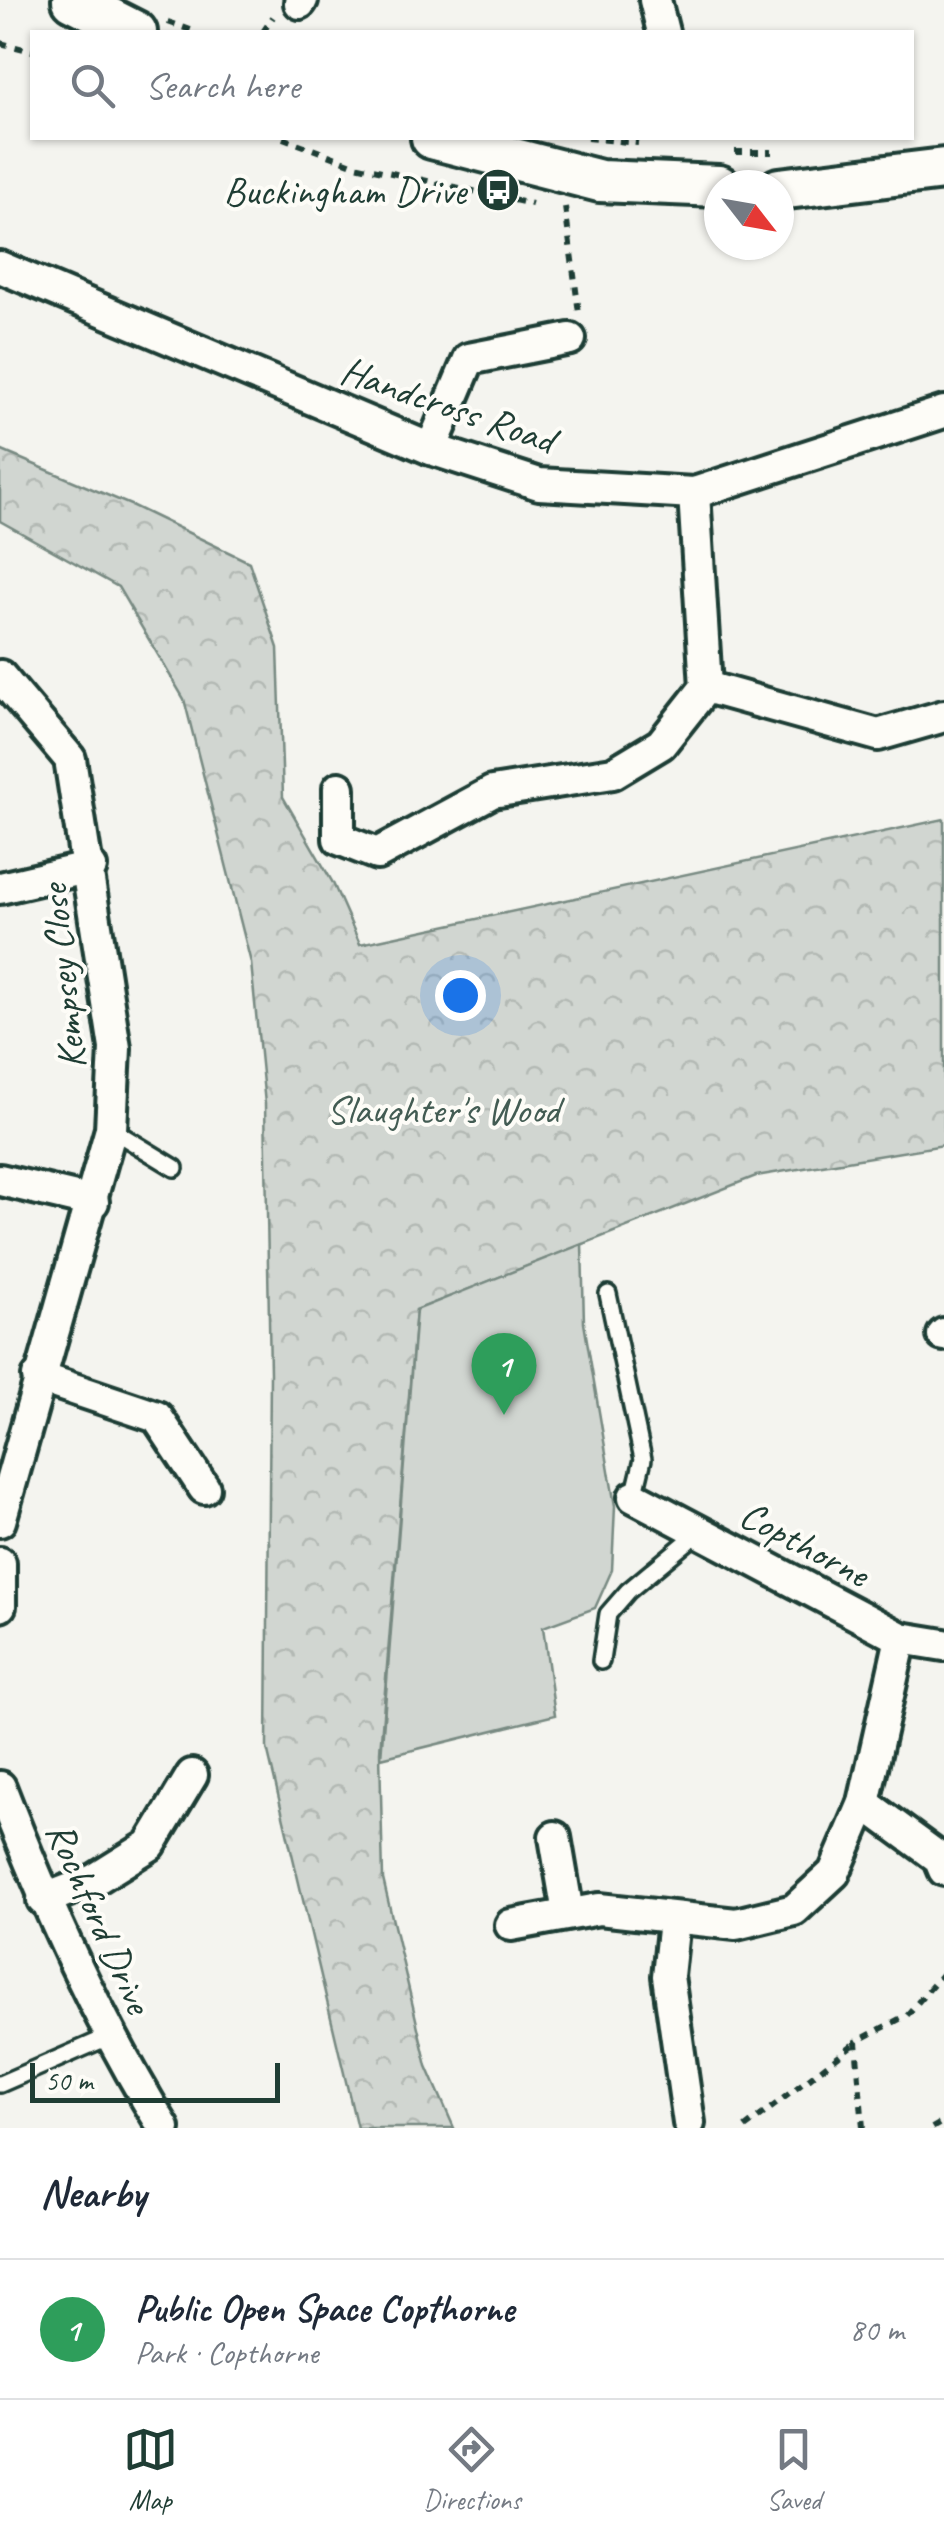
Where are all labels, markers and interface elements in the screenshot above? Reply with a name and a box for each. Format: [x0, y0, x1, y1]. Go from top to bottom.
search box [30, 30, 914, 140]
icon: search [65, 58, 120, 113]
text: Search here [145, 62, 300, 109]
place label: Buckingham Drive [223, 166, 469, 216]
bus stop icon: Buckingham Drive [475, 167, 521, 213]
north arrow [704, 170, 794, 260]
street label: Handcross Road [334, 345, 567, 467]
street label: Kempsey Close [28, 879, 98, 1072]
your location [435, 970, 486, 1021]
park label: Slaughter's Wood [326, 1085, 566, 1135]
pin: 1 [472, 1332, 536, 1415]
street label: Copthorne [731, 1489, 880, 1600]
street label: Rochford Drive [35, 1814, 165, 2024]
scale bar [30, 2058, 280, 2102]
text: 50 m [45, 2063, 93, 2098]
text: Nearby [40, 2167, 146, 2220]
text: Public Open Space Copthorne [135, 2285, 514, 2332]
text: 1 [65, 2309, 80, 2350]
text: 80 m [850, 2309, 904, 2350]
text: Park · Copthorne [135, 2332, 318, 2373]
tab: Map [123, 2422, 178, 2517]
tab: Directions [423, 2422, 521, 2517]
tab: Saved [766, 2422, 821, 2517]

